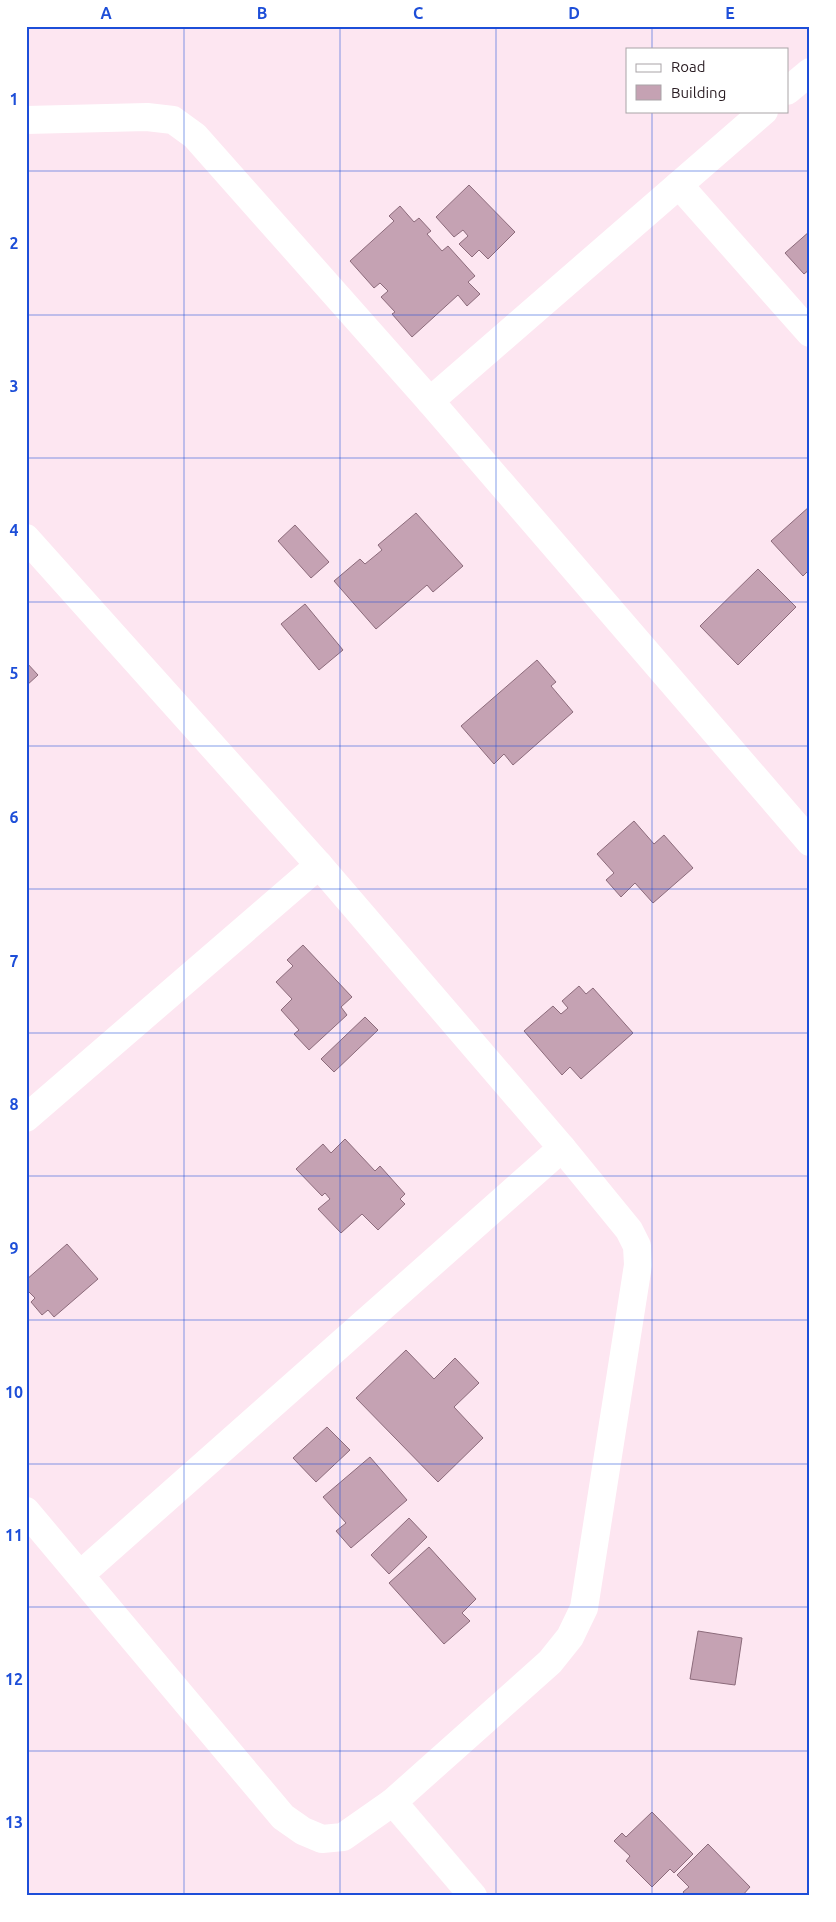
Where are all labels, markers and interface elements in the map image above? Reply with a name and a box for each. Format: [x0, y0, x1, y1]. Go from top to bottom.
text: A [100, 4, 112, 22]
text: B [257, 4, 267, 22]
text: C [413, 4, 423, 22]
text: D [568, 4, 580, 22]
text: E [725, 4, 735, 22]
legend [626, 48, 788, 112]
text: Road [671, 58, 706, 75]
text: Building [671, 84, 726, 101]
text: 1 [9, 90, 19, 108]
text: 2 [9, 234, 19, 252]
text: 3 [9, 377, 19, 395]
text: 4 [9, 521, 19, 539]
text: 5 [9, 664, 19, 682]
text: 6 [9, 808, 19, 826]
text: 7 [9, 952, 19, 970]
text: 8 [9, 1095, 19, 1113]
text: 9 [9, 1239, 19, 1257]
text: 10 [5, 1383, 23, 1401]
text: 11 [5, 1526, 23, 1544]
text: 12 [5, 1670, 23, 1688]
text: 13 [5, 1813, 23, 1831]

